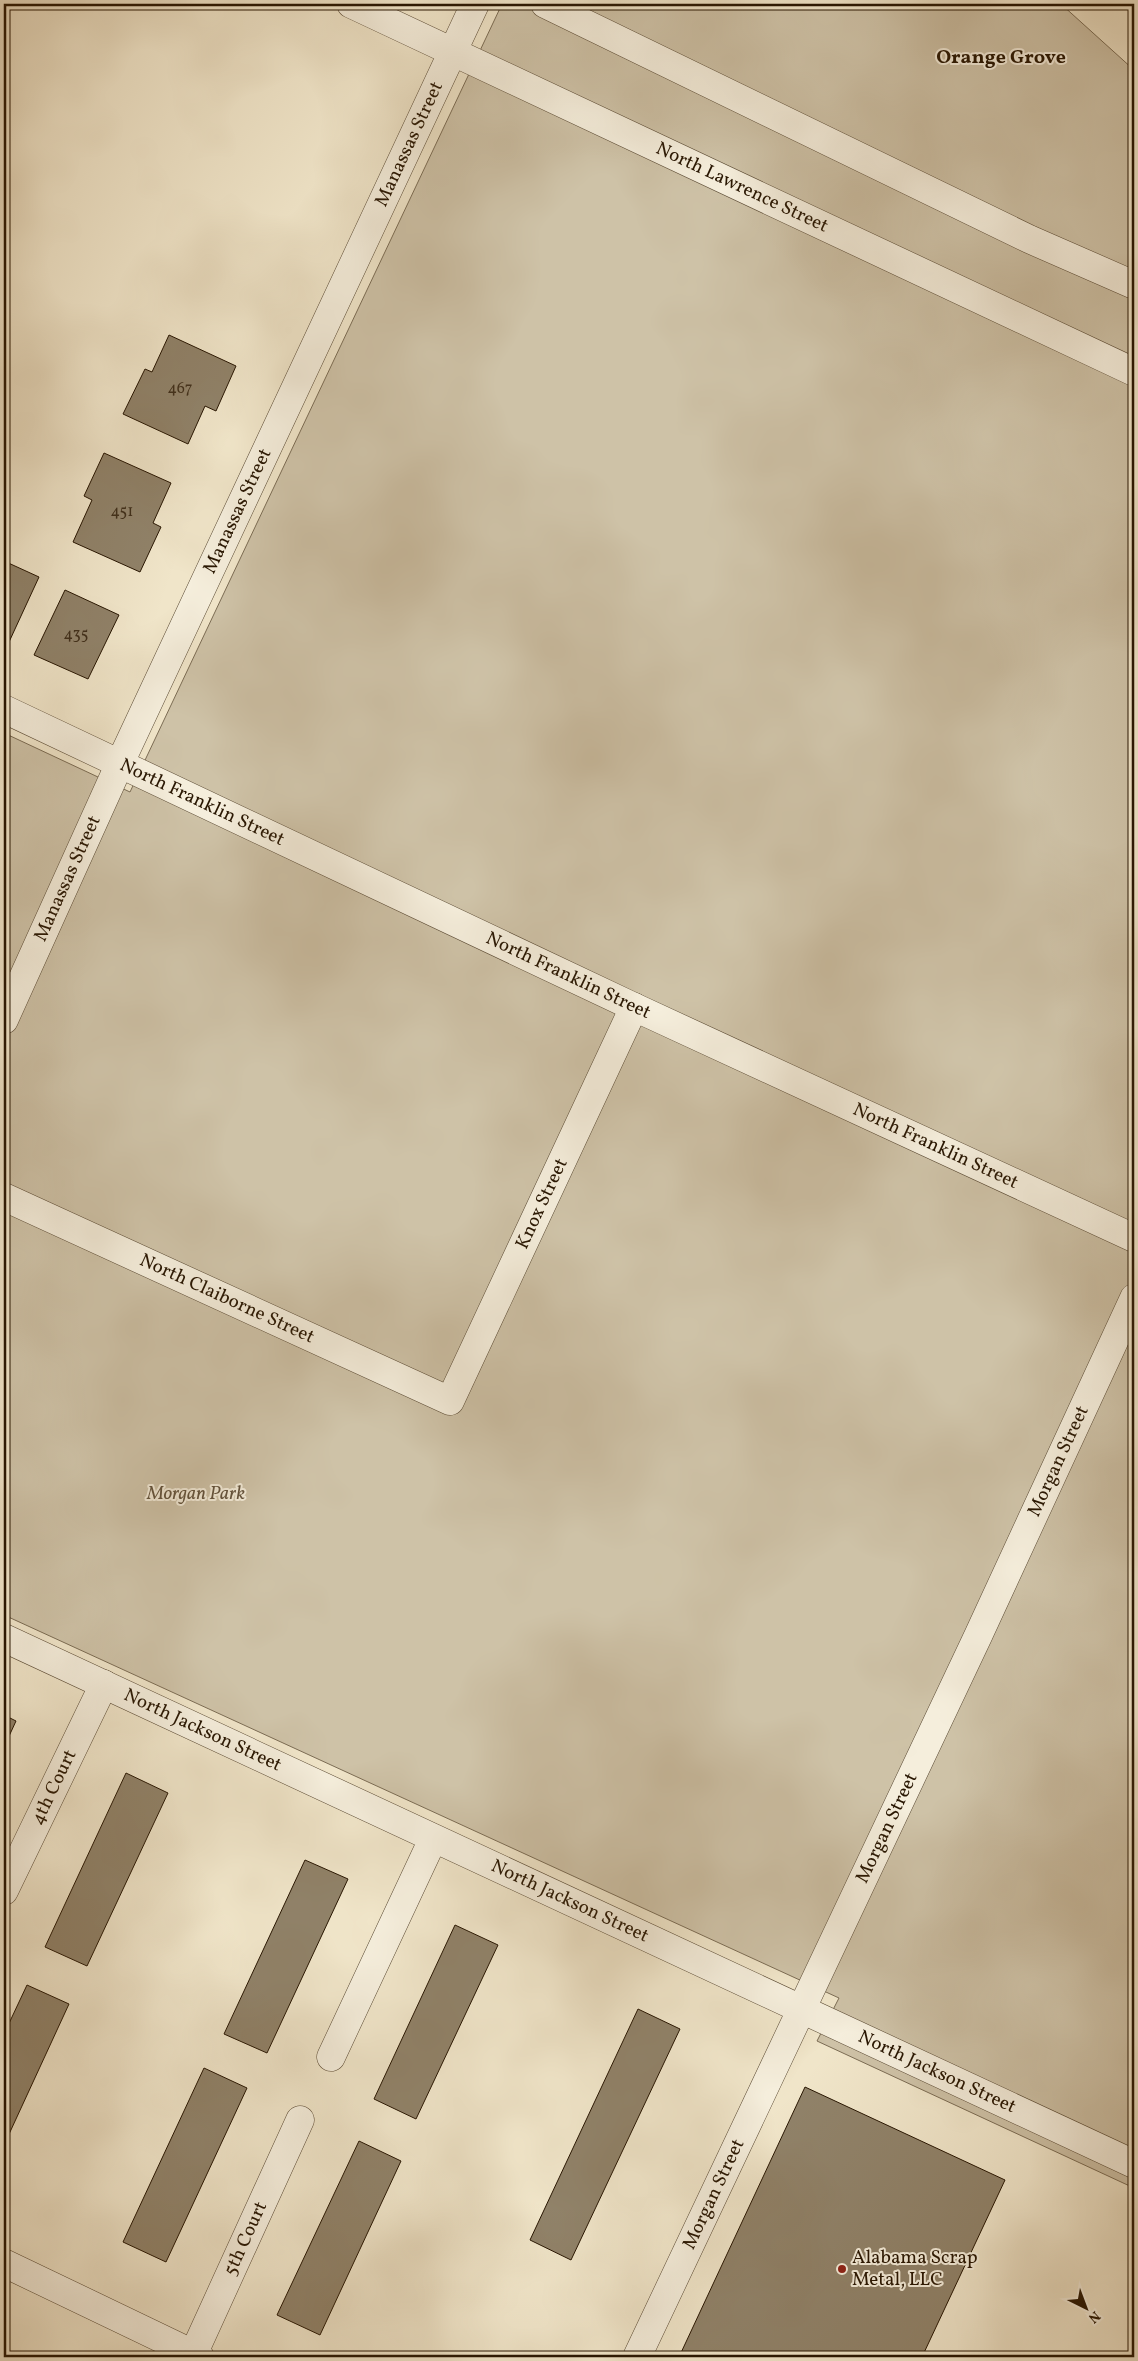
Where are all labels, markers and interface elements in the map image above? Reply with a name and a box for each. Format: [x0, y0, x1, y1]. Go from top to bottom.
district label: Orange Grove [936, 44, 1066, 72]
street label: Manassas Street [369, 77, 450, 211]
street label: North Lawrence Street [651, 136, 833, 240]
house number: 467 [167, 378, 193, 400]
street label: Manassas Street [197, 444, 278, 578]
house number: 451 [111, 501, 133, 523]
house number: 435 [64, 624, 88, 646]
street label: North Franklin Street [115, 752, 289, 853]
street label: Manassas Street [28, 811, 108, 946]
street label: North Franklin Street [481, 926, 655, 1026]
street label: North Franklin Street [848, 1097, 1023, 1196]
street label: Knox Street [510, 1154, 575, 1254]
street label: North Claiborne Street [135, 1248, 319, 1350]
street label: Morgan Street [1022, 1401, 1096, 1521]
park label: Morgan Park [146, 1481, 245, 1507]
street label: North Jackson Street [119, 1682, 286, 1779]
street label: 4th Court [25, 1745, 83, 1830]
street label: Morgan Street [850, 1768, 925, 1888]
street label: North Jackson Street [487, 1853, 653, 1949]
street label: North Jackson Street [854, 2024, 1020, 2120]
street label: Morgan Street [677, 2134, 751, 2254]
street label: 5th Court [218, 2197, 274, 2280]
place label: Alabama Scrap Metal, LLC [852, 2245, 978, 2293]
marker: Alabama Scrap Metal, LLC [836, 2263, 848, 2275]
north arrow [1060, 2284, 1110, 2334]
text: N [1084, 2306, 1104, 2327]

